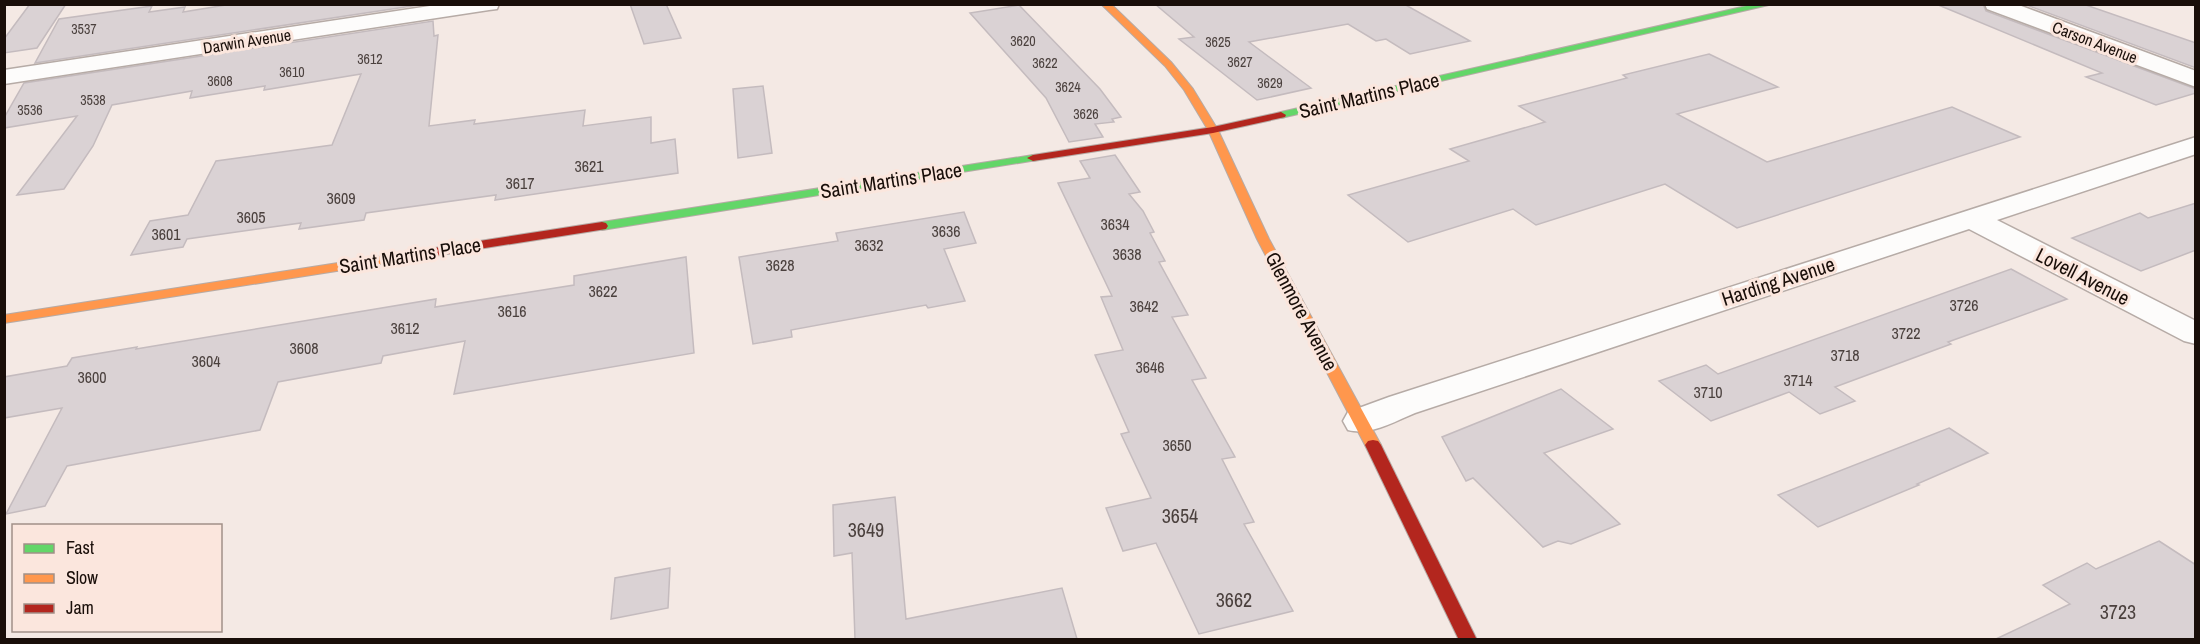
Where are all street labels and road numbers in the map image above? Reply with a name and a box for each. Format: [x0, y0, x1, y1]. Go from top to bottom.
street label: Carson Avenue [2049, 16, 2141, 68]
street label: Darwin Avenue [201, 23, 293, 59]
street label: Saint Martins Place [1296, 66, 1442, 124]
street label: Saint Martins Place [818, 155, 964, 205]
street label: Saint Martins Place [337, 230, 483, 280]
street label: Lovell Avenue [2031, 241, 2135, 311]
street label: Glenmore Avenue [1259, 247, 1345, 375]
street label: Harding Avenue [1718, 250, 1838, 312]

